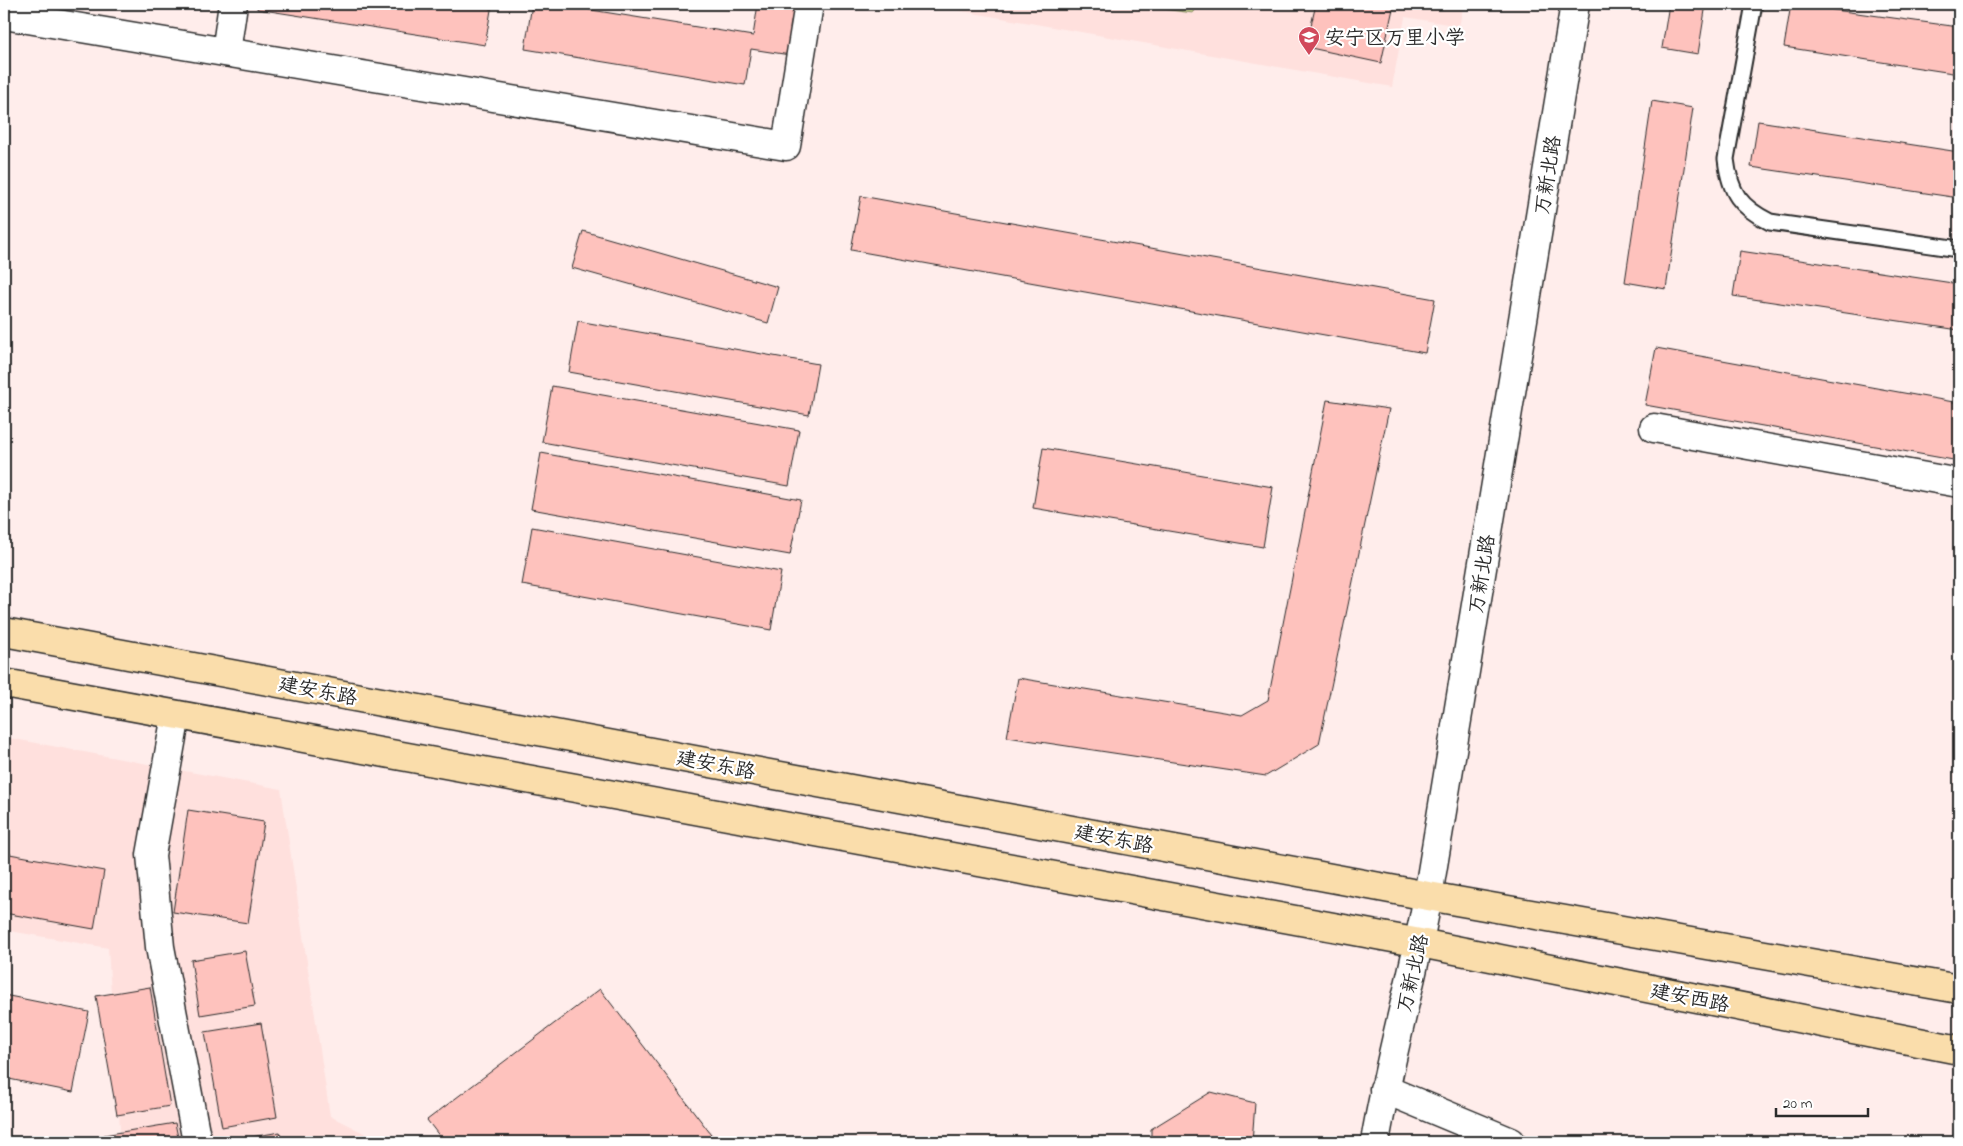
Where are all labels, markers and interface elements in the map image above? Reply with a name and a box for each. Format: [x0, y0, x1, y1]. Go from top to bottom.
school or university icon: 安宁区万里小学 [1297, 25, 1321, 56]
place label: 安宁区万里小学 [1325, 25, 1465, 54]
street label: 万新北路 [1529, 133, 1570, 217]
street label: 万新北路 [1463, 532, 1504, 616]
street label: 建安东路 [275, 671, 361, 715]
street label: 建安东路 [673, 745, 759, 789]
street label: 建安东路 [1071, 819, 1157, 863]
street label: 万新北路 [1391, 930, 1438, 1016]
street label: 建安西路 [1647, 978, 1733, 1022]
scale bar [1776, 1086, 1868, 1118]
text: 20 m [1783, 1093, 1813, 1115]

